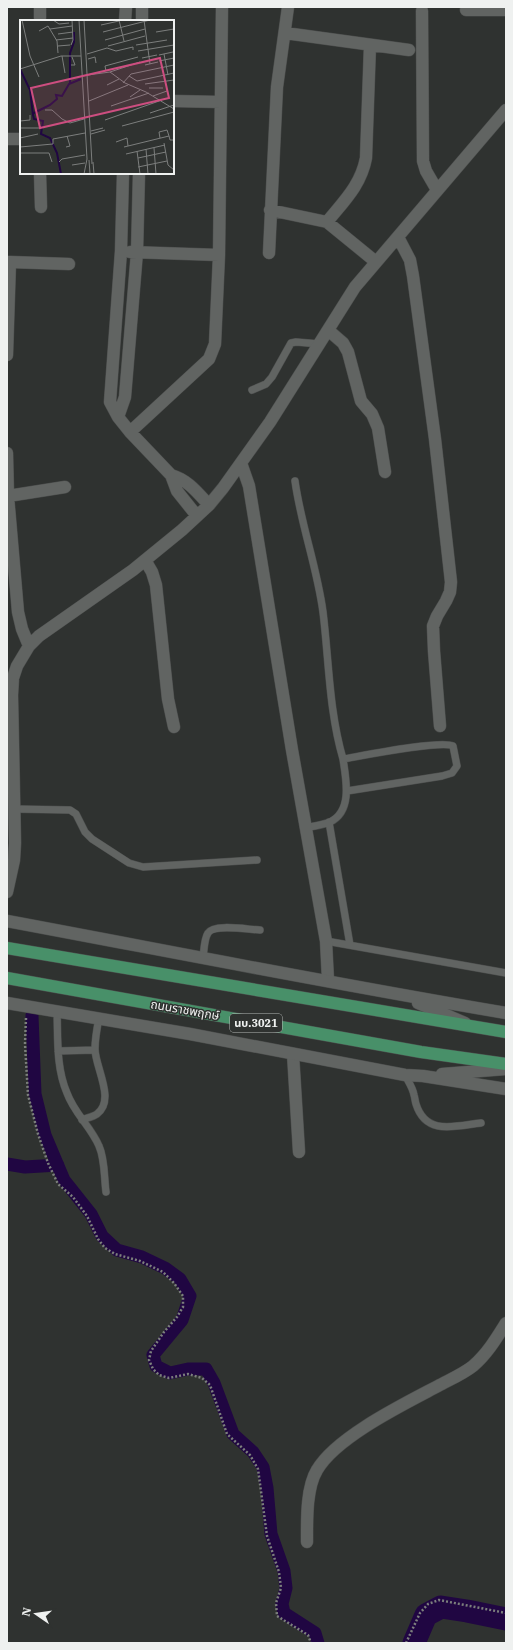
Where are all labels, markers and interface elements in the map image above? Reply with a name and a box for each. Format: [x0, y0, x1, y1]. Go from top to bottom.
inset map [20, 20, 174, 174]
street label: ถนนราชพฤกษ์ [149, 996, 221, 1023]
road number: นบ.3021 [230, 1014, 282, 1032]
north arrow [16, 1594, 56, 1634]
text: N [18, 1606, 34, 1618]

